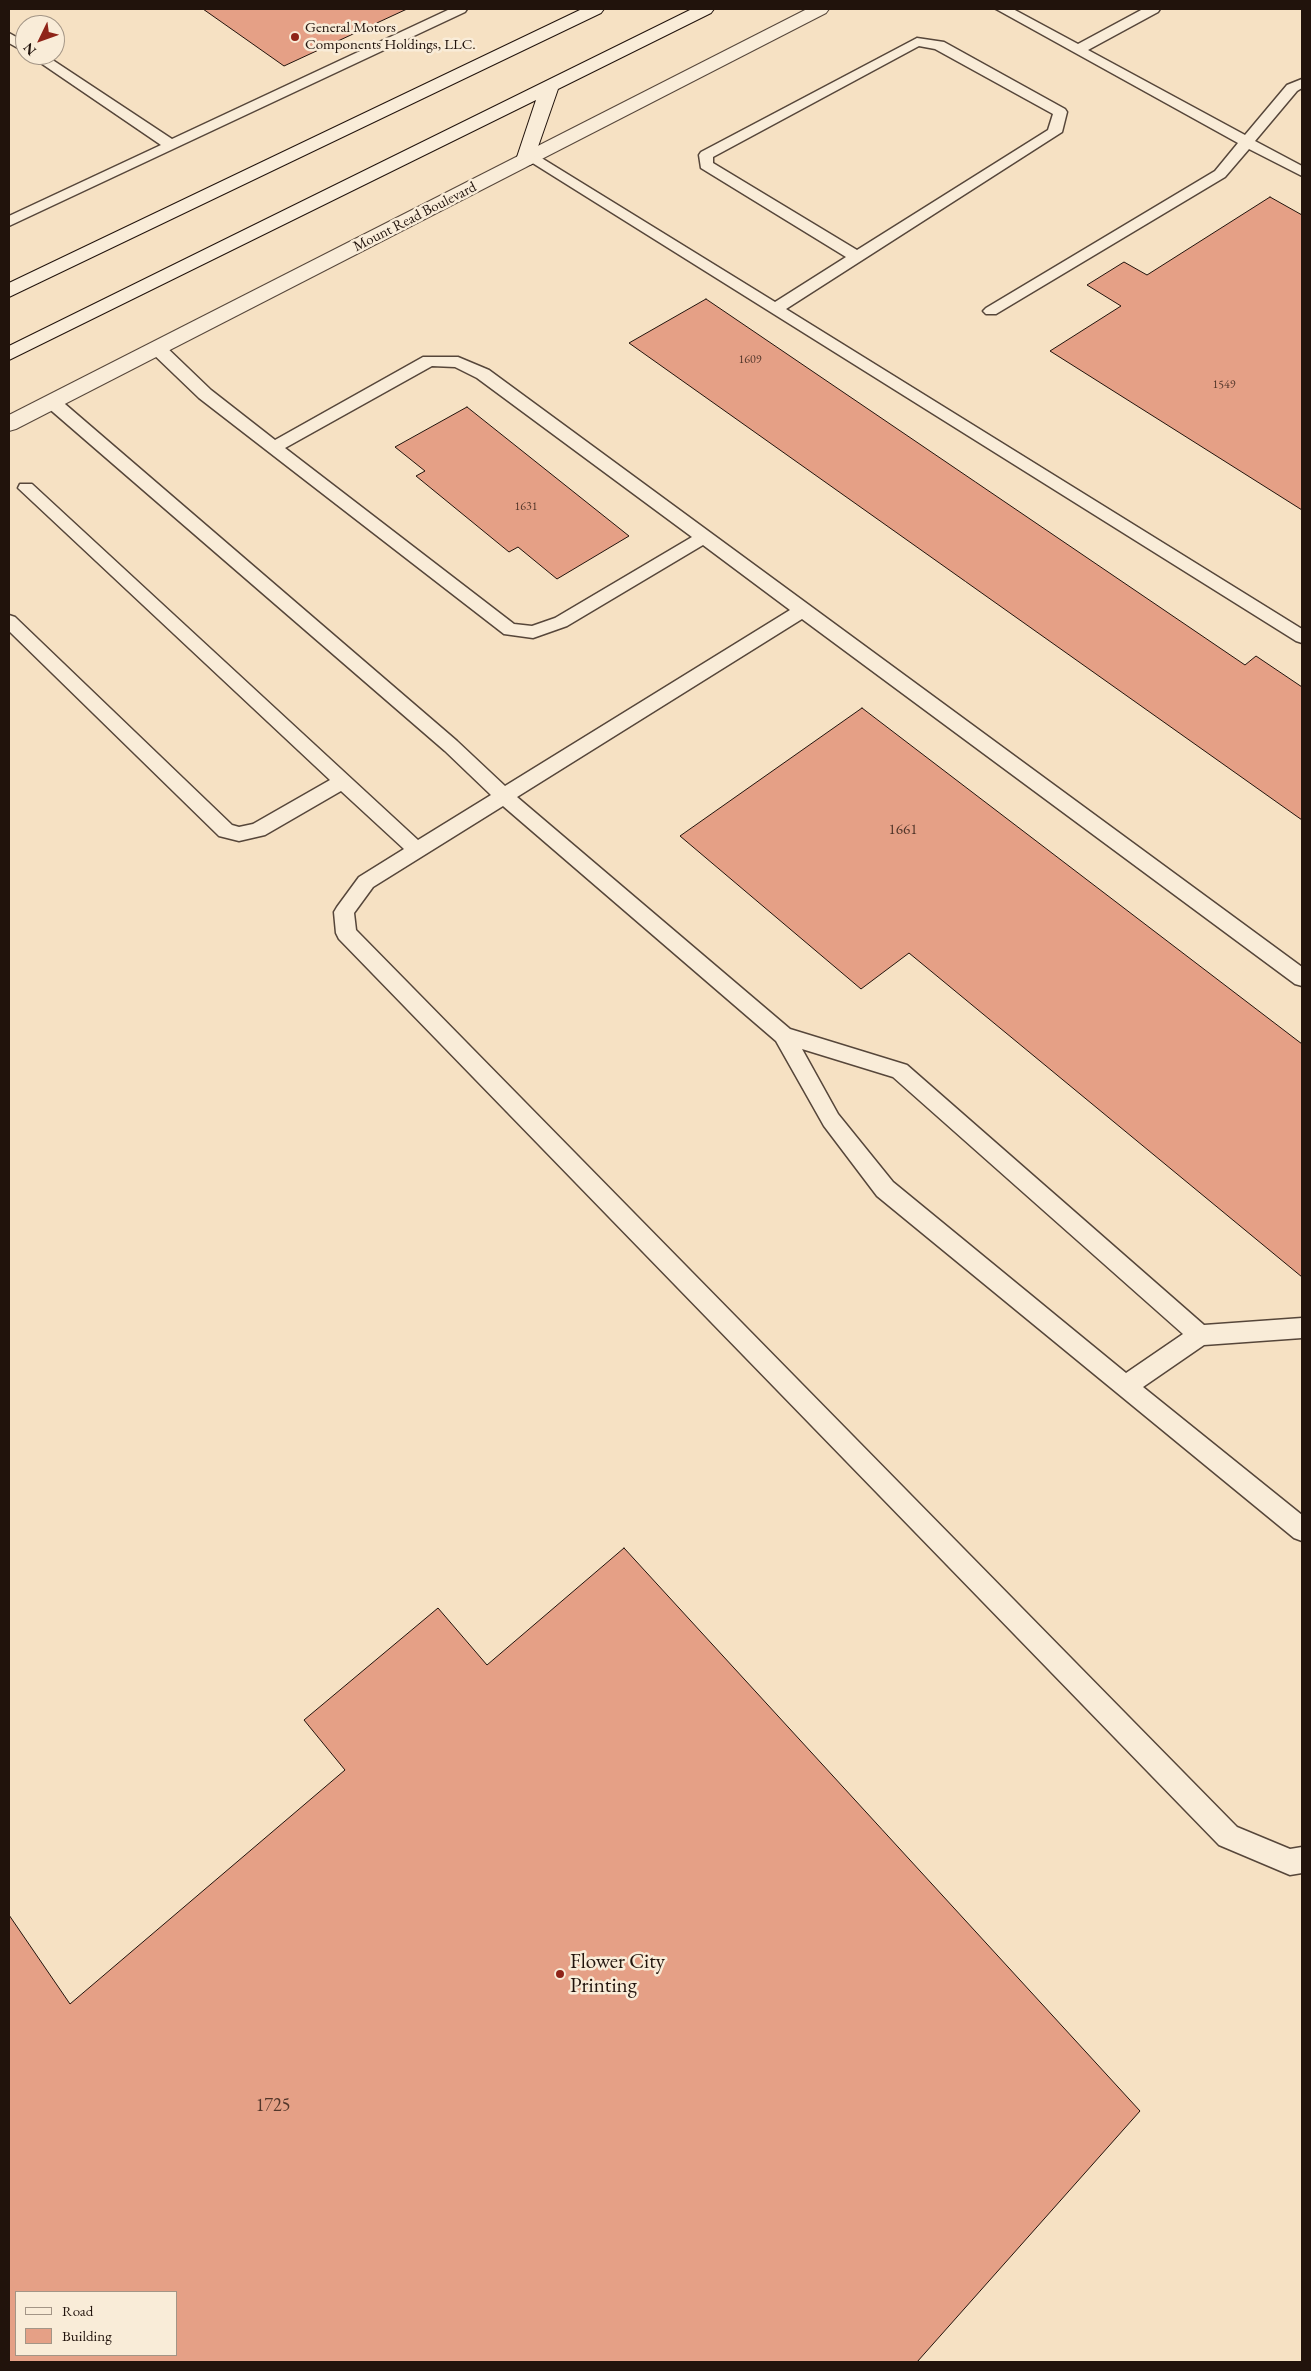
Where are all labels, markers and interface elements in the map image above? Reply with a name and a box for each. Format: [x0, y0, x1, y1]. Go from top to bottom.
north arrow [15, 15, 65, 65]
place label: General Motors Components Holdings, LLC. [305, 19, 476, 54]
marker: General Motors Components Holdings, LLC. [289, 31, 301, 43]
text: N [19, 39, 40, 60]
street label: Mount Read Boulevard [350, 178, 480, 256]
house number: 1609 [738, 353, 762, 367]
house number: 1549 [1212, 378, 1236, 392]
house number: 1631 [514, 500, 538, 514]
house number: 1661 [889, 821, 917, 839]
place label: Flower City Printing [570, 1949, 665, 1999]
marker: Flower City Printing [554, 1968, 566, 1980]
house number: 1725 [256, 2095, 290, 2117]
legend [15, 2291, 178, 2356]
text: Road [62, 2301, 93, 2320]
text: Building [62, 2326, 112, 2345]

